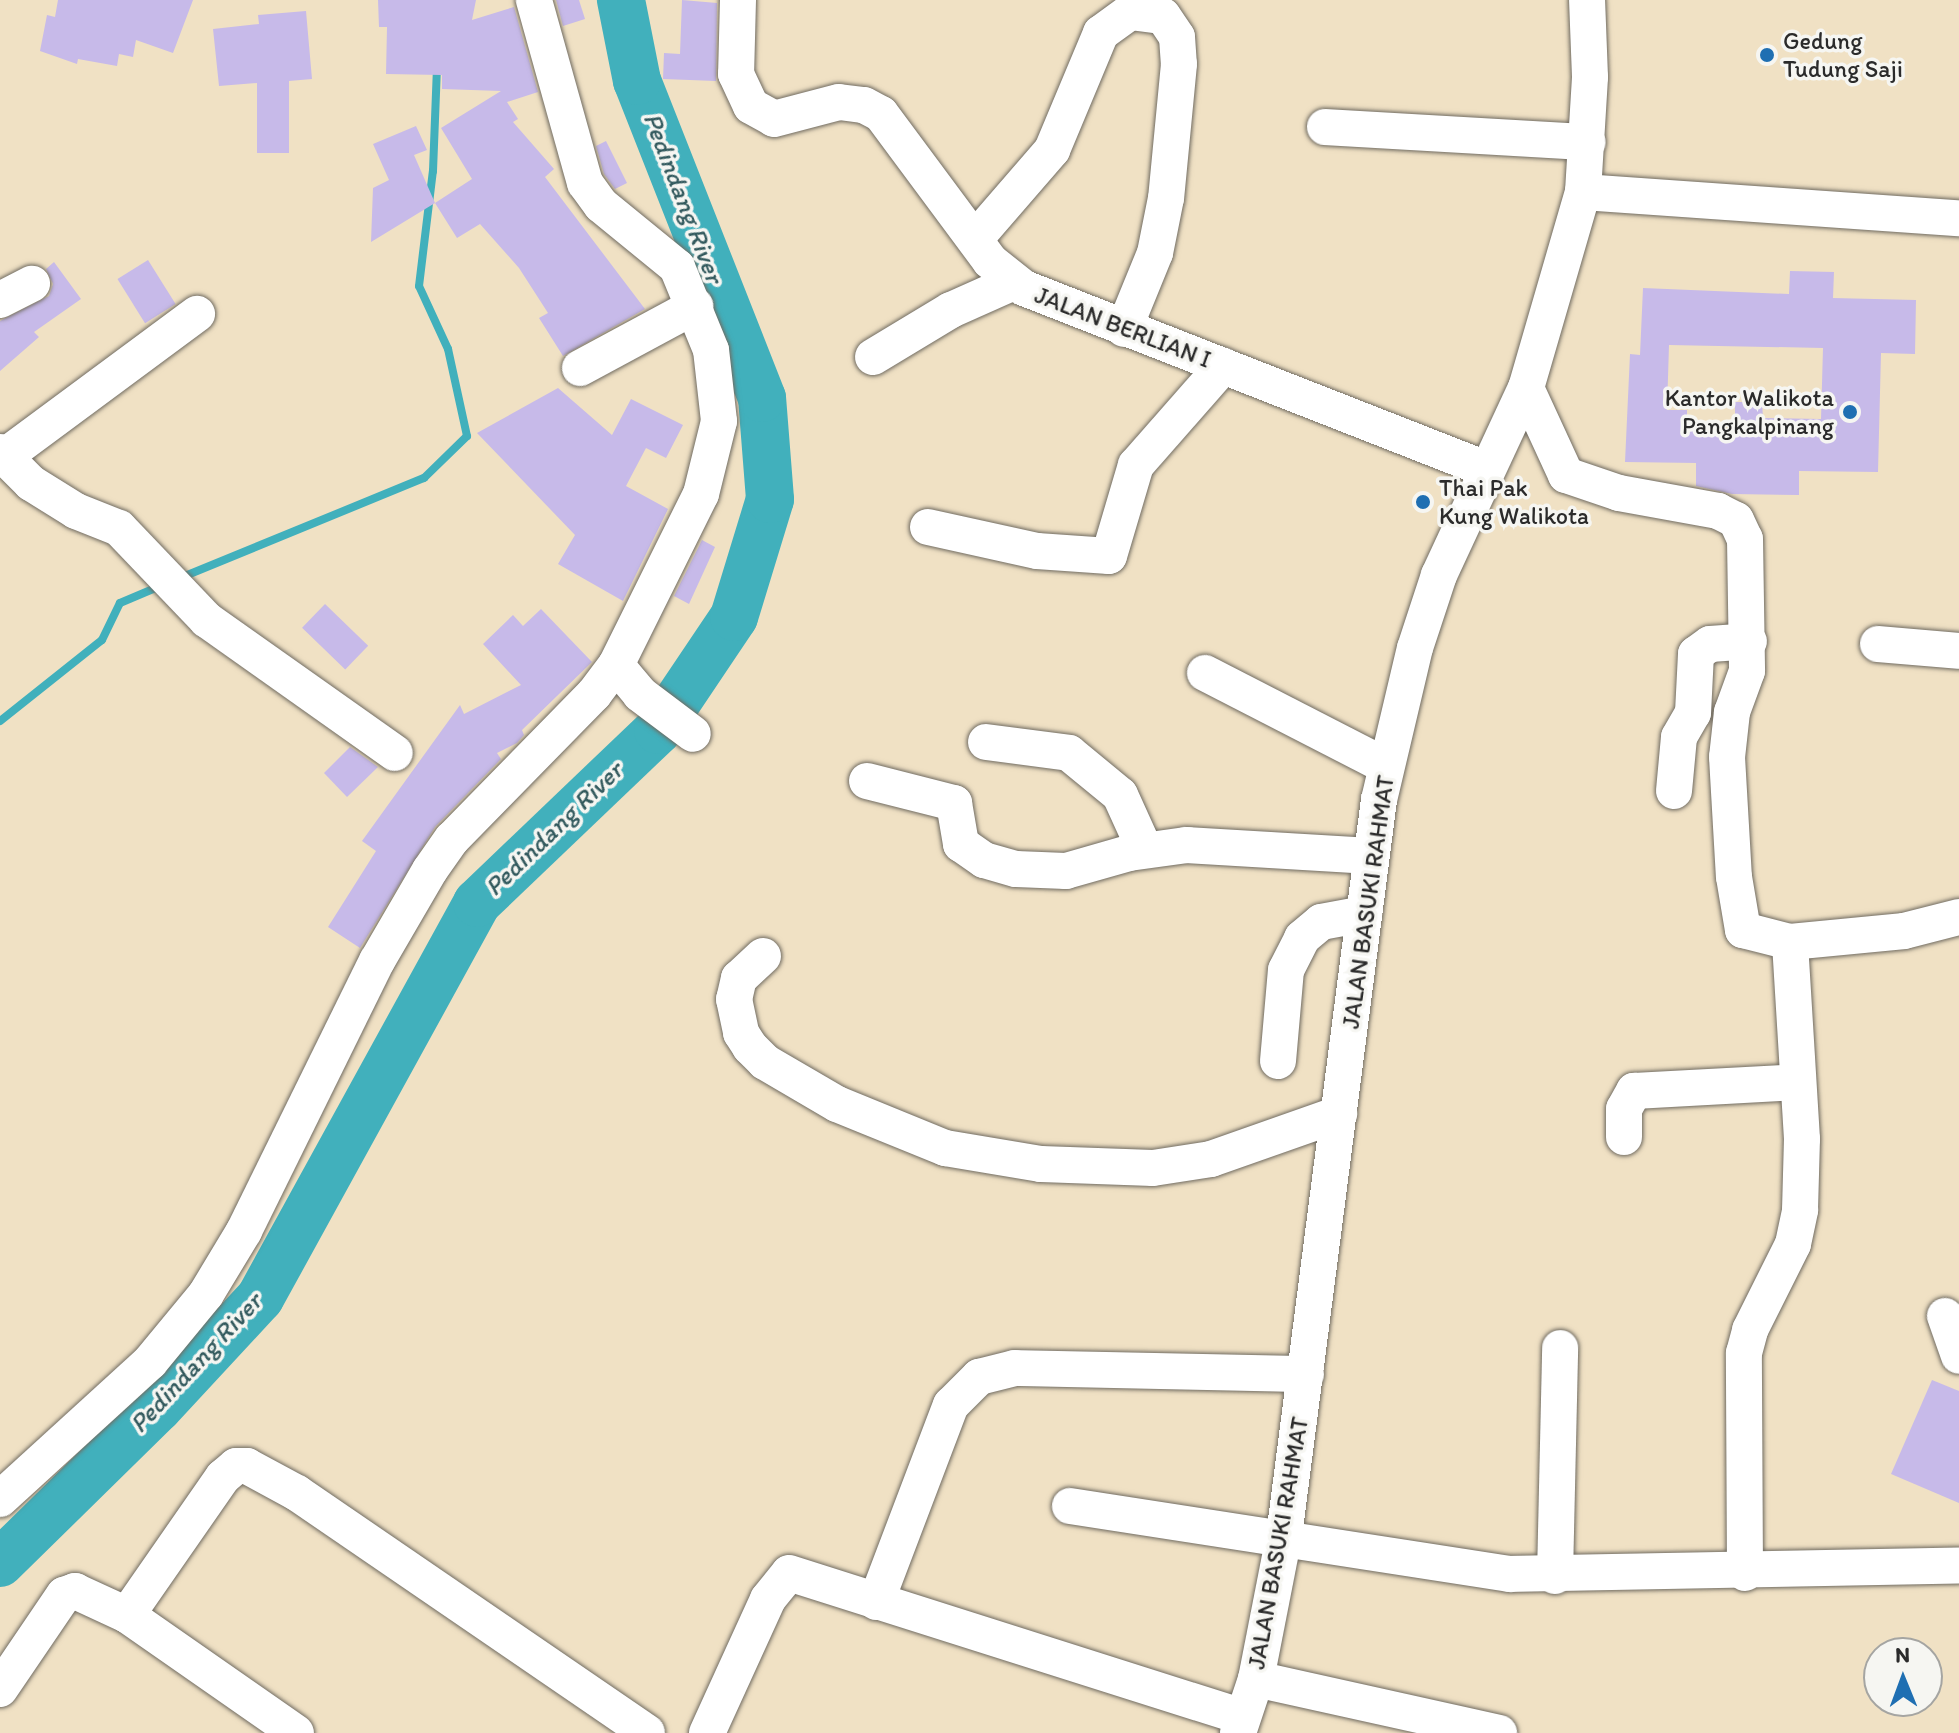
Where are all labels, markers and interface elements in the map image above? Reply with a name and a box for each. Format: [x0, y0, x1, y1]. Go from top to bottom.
place label: Gedung Tudung Saji [1783, 27, 1903, 83]
marker: Gedung Tudung Saji [1758, 46, 1776, 64]
water label: Pedindang River [636, 109, 730, 287]
street label: JALAN BERLIAN I [1032, 281, 1214, 373]
place label: Kantor Walikota Pangkalpinang [1665, 384, 1834, 440]
marker: Kantor Walikota Pangkalpinang [1841, 403, 1859, 421]
place label: Thai Pak Kung Walikota [1439, 474, 1589, 530]
marker: Thai Pak Kung Walikota [1414, 493, 1432, 511]
water label: Pedindang River [479, 756, 629, 902]
street label: JALAN BASUKI RAHMAT [1336, 771, 1400, 1033]
water label: Pedindang River [123, 1287, 269, 1439]
street label: JALAN BASUKI RAHMAT [1241, 1413, 1315, 1673]
north arrow [1863, 1637, 1943, 1717]
text: N [1895, 1641, 1910, 1668]

